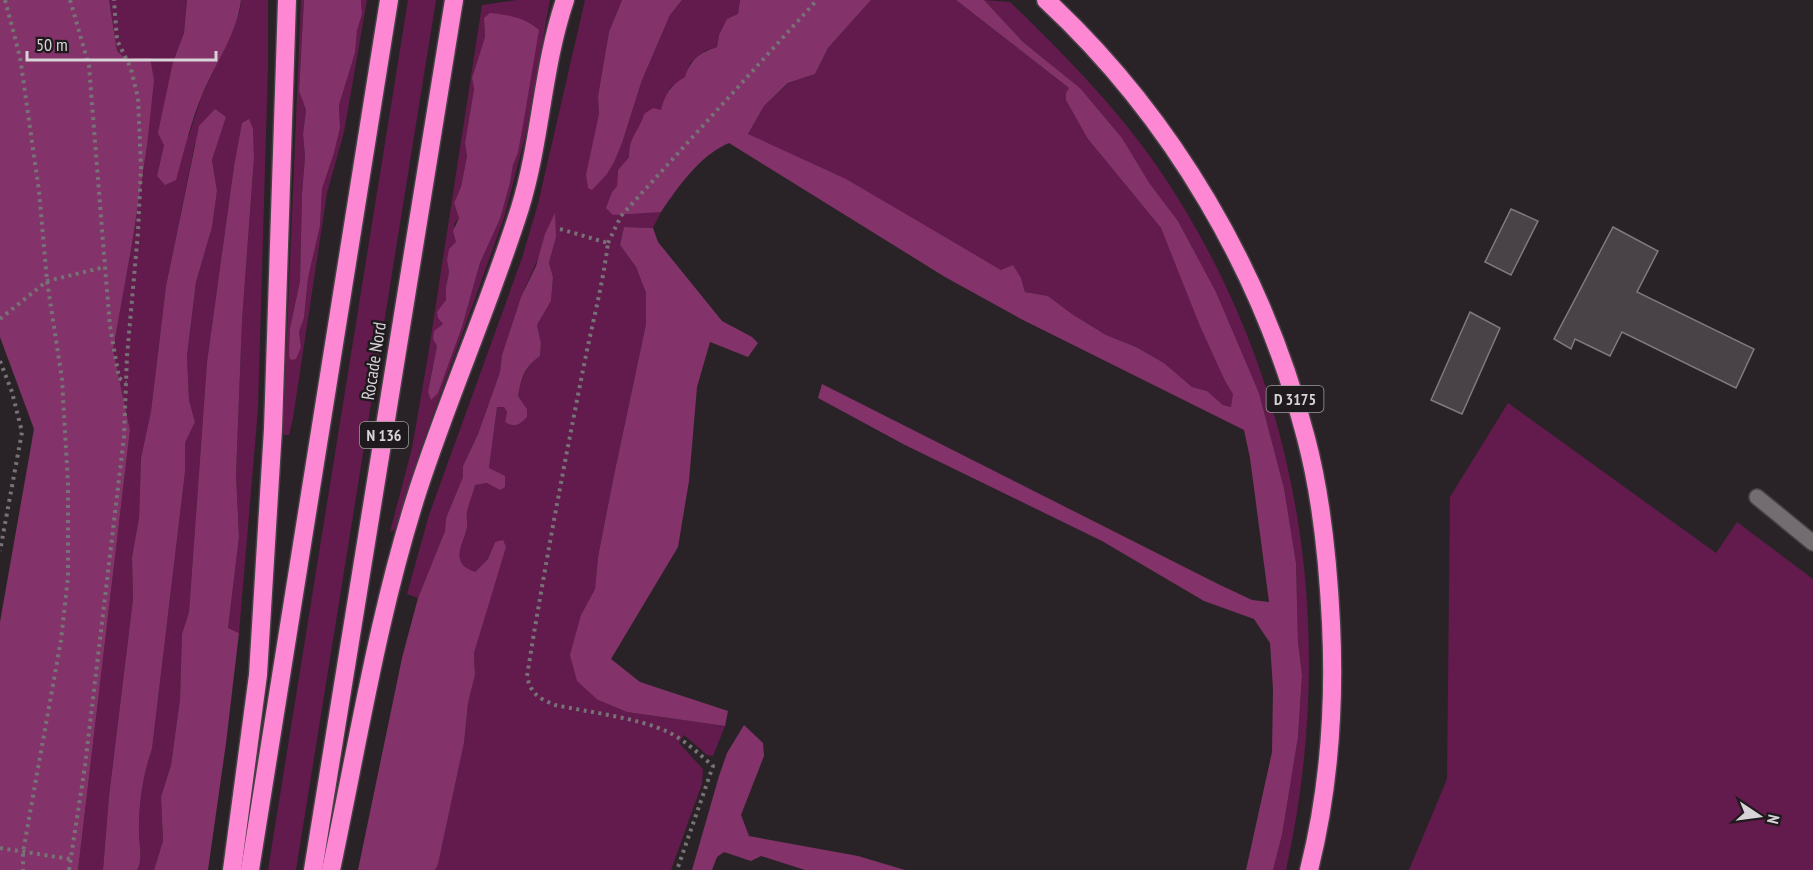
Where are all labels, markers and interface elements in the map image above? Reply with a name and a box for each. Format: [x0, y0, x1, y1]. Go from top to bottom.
scale bar [27, 24, 216, 62]
text: 50 m [36, 33, 68, 56]
street label: Rocade Nord [356, 320, 391, 402]
road number: D 3175 [1266, 386, 1324, 412]
road number: N 136 [360, 422, 408, 448]
north arrow [1729, 786, 1789, 846]
text: N [1763, 813, 1784, 826]

